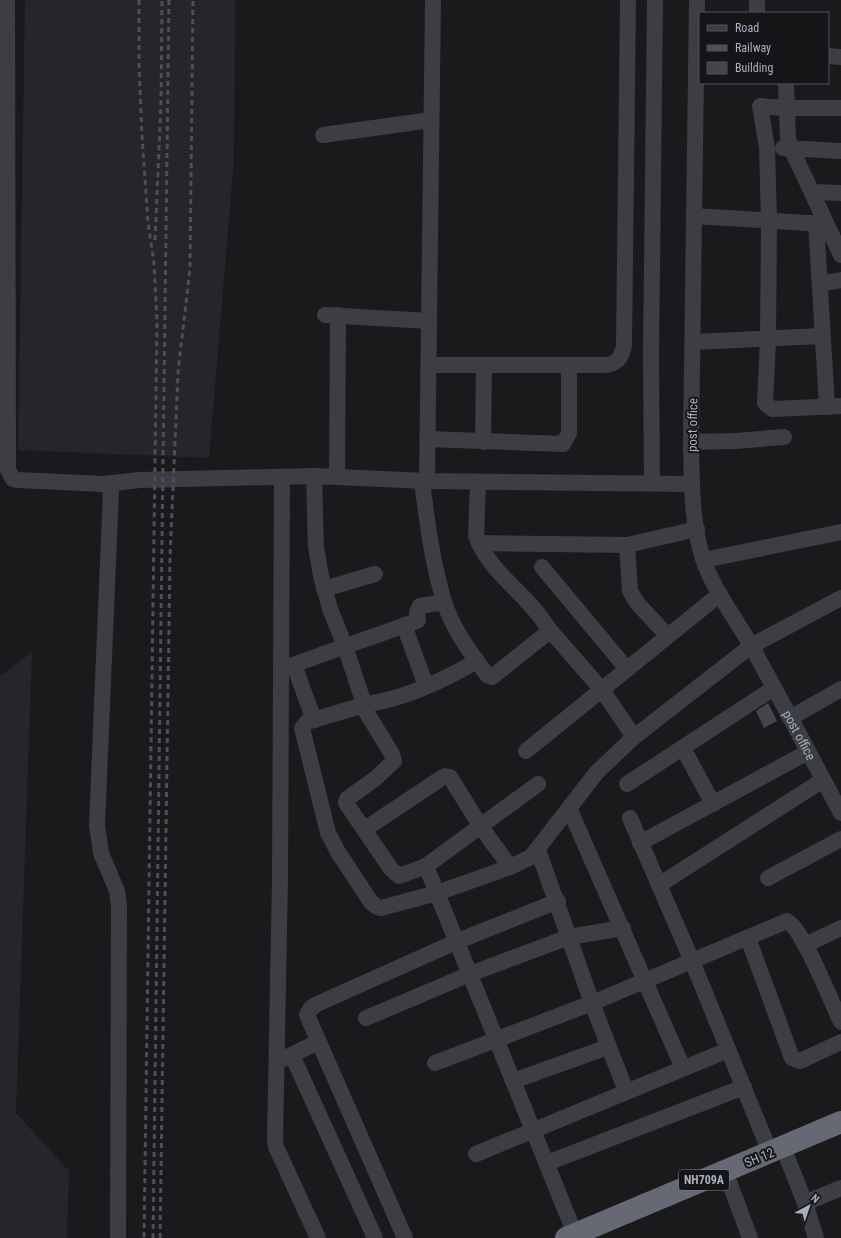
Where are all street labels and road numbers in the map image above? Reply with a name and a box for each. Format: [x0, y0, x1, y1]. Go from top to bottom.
street label: post office [685, 398, 700, 452]
street label: post office [780, 708, 819, 763]
street label: SH 12 [742, 1145, 776, 1170]
road number: NH709A [679, 1170, 729, 1190]

